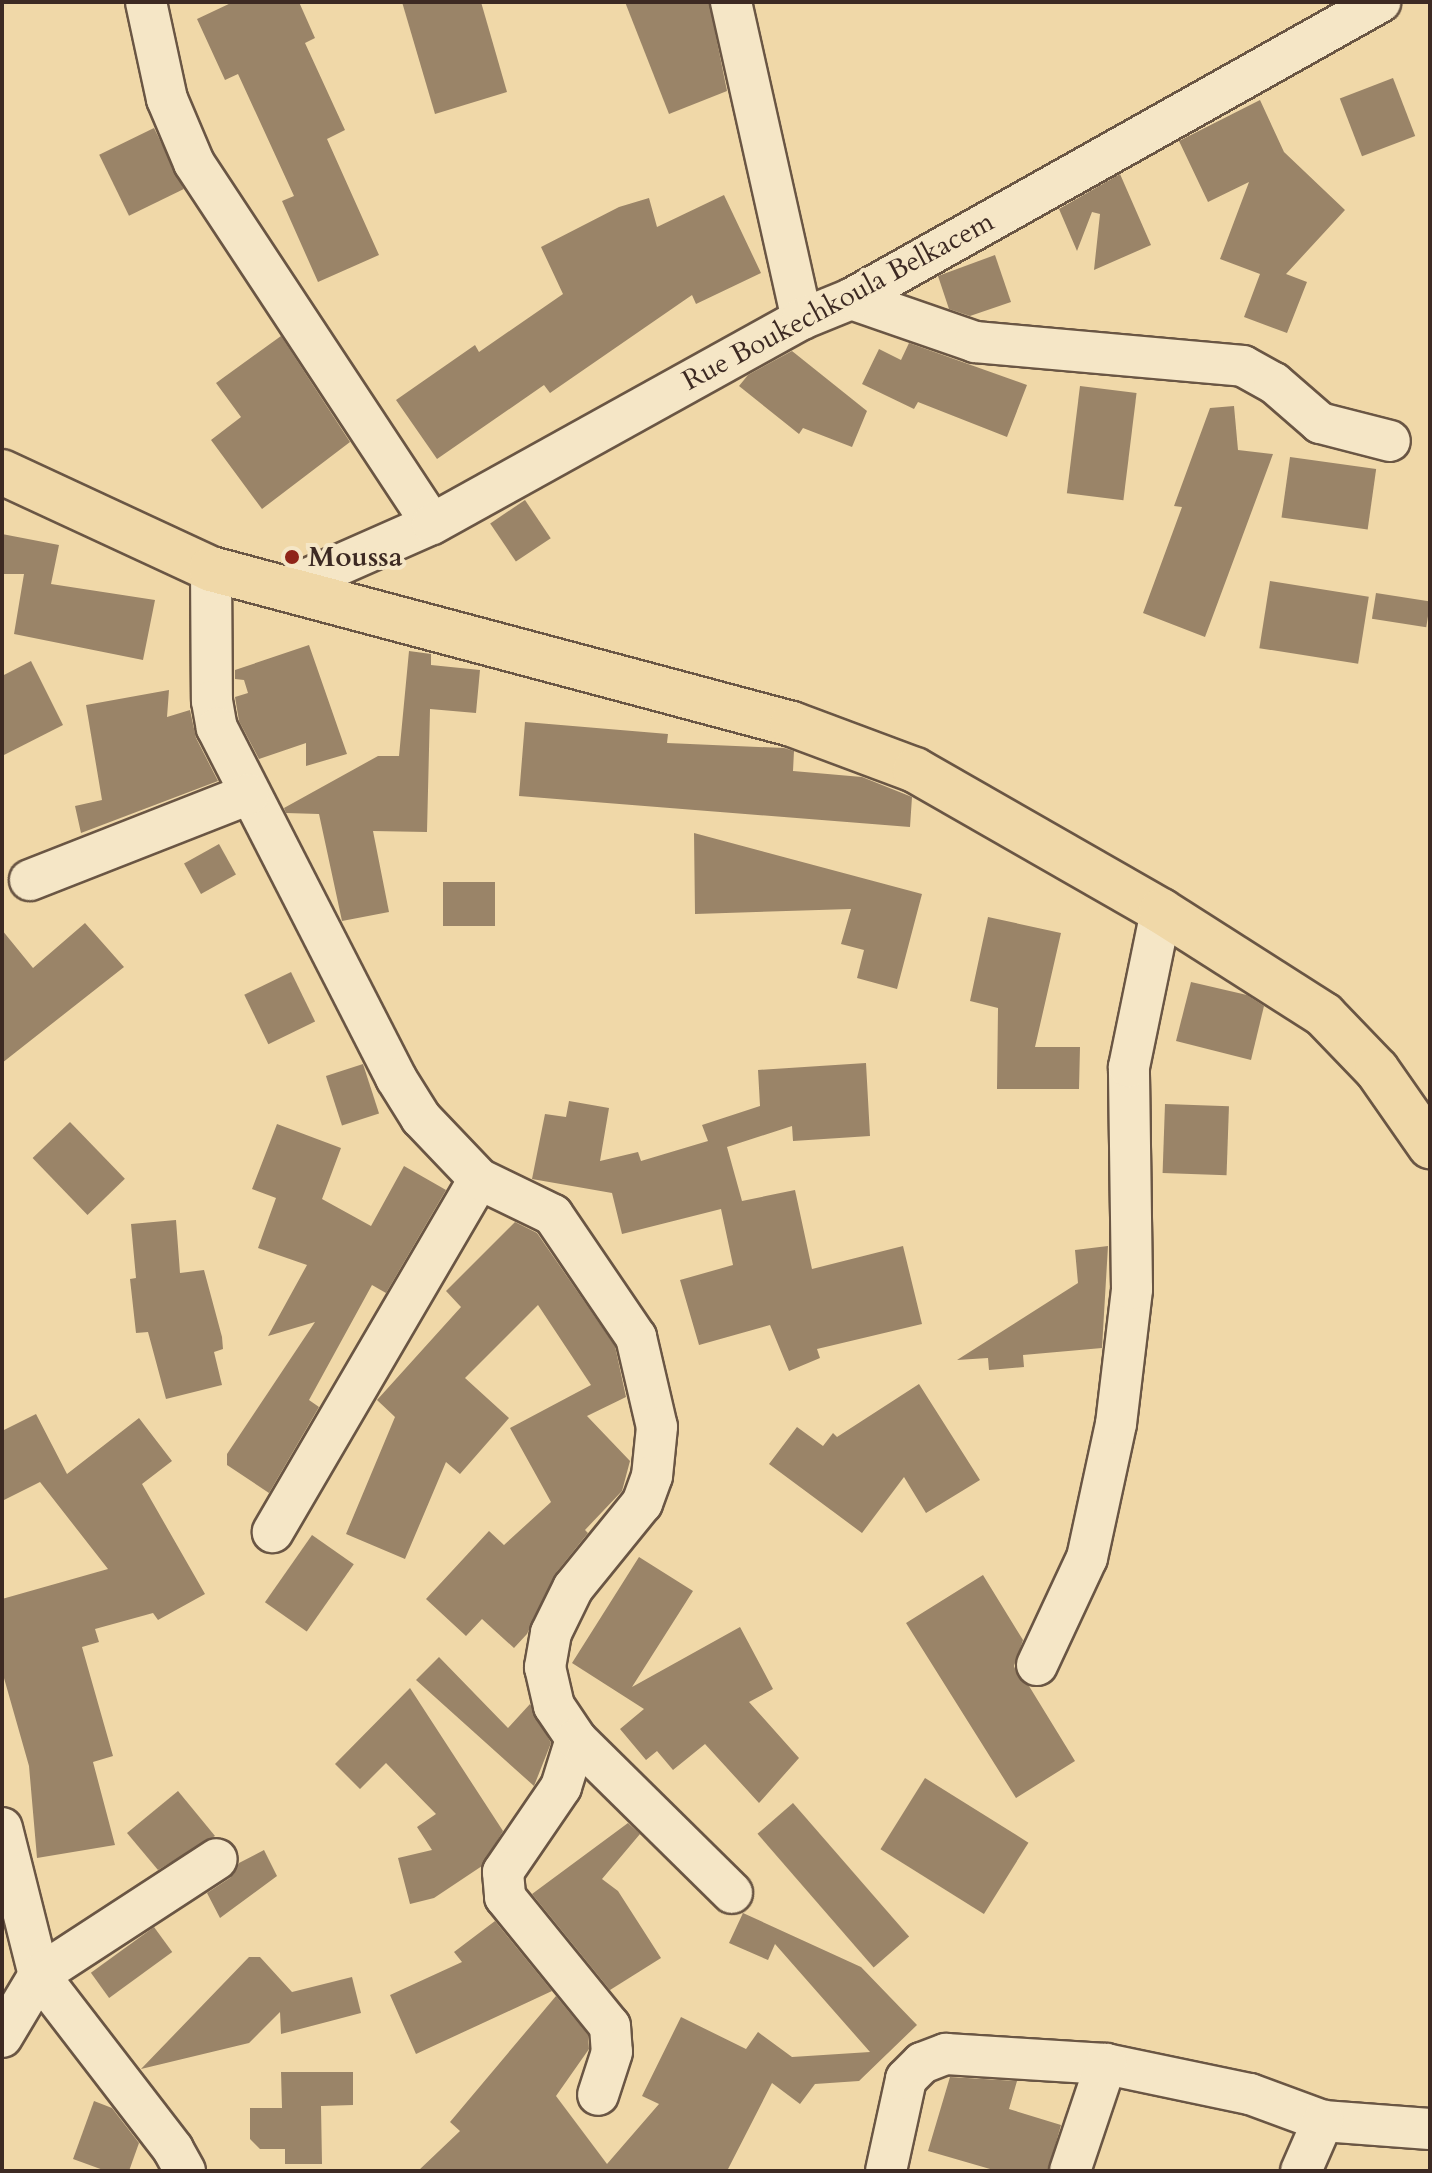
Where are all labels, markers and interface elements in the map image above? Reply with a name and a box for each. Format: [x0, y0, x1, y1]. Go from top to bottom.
street label: Rue Boukechkoula Belkacem [677, 205, 999, 397]
place label: Moussa [308, 540, 403, 574]
marker: Moussa [283, 548, 301, 566]

